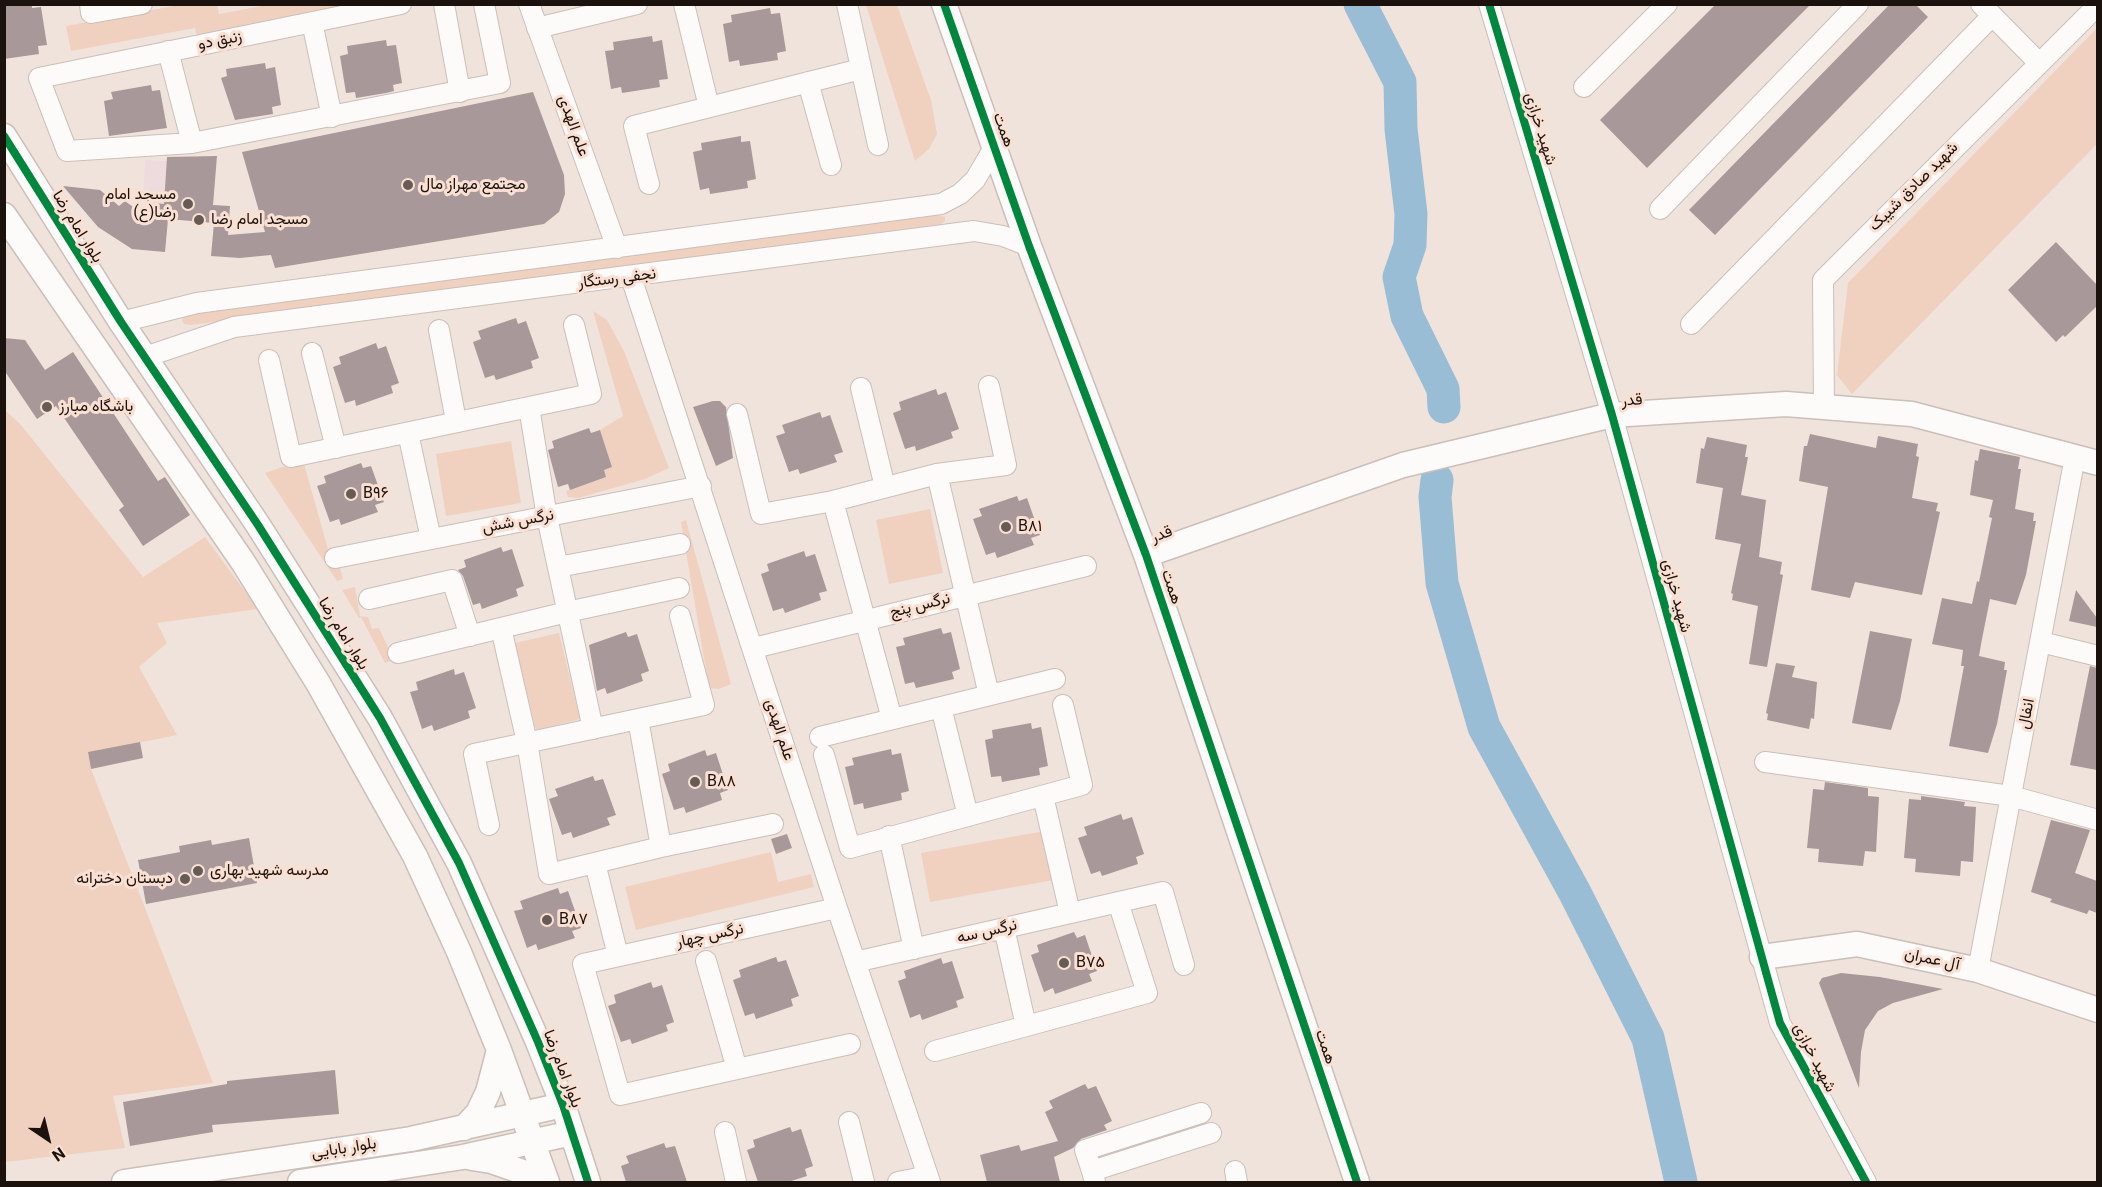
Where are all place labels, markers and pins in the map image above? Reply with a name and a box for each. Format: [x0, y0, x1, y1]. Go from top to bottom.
place label: مجتمع مهراز مال [420, 175, 526, 195]
marker: مجتمع مهراز مال [401, 178, 415, 192]
place label: مسجد امام رضا(ع) [105, 185, 176, 223]
marker: مسجد امام رضا(ع) [181, 197, 195, 211]
place label: مسجد امام رضا [211, 210, 308, 230]
marker: مسجد امام رضا [192, 213, 206, 227]
place label: باشگاه مبارز [59, 397, 133, 417]
marker: باشگاه مبارز [40, 400, 54, 414]
place label: B۹۶ [363, 484, 388, 504]
marker: B۹۶ [344, 487, 358, 501]
place label: B۸۱ [1018, 517, 1042, 537]
marker: B۸۱ [999, 520, 1013, 534]
place label: B۸۸ [707, 772, 736, 792]
marker: B۸۸ [688, 775, 702, 789]
place label: مدرسه شهید بهاری [210, 861, 329, 881]
marker: مدرسه شهید بهاری [191, 864, 205, 878]
place label: دبستان دخترانه [76, 869, 173, 889]
marker: دبستان دخترانه [178, 872, 192, 886]
place label: B۸۷ [559, 910, 588, 930]
marker: B۸۷ [540, 913, 554, 927]
place label: B۷۵ [1076, 953, 1105, 973]
marker: B۷۵ [1057, 956, 1071, 970]

